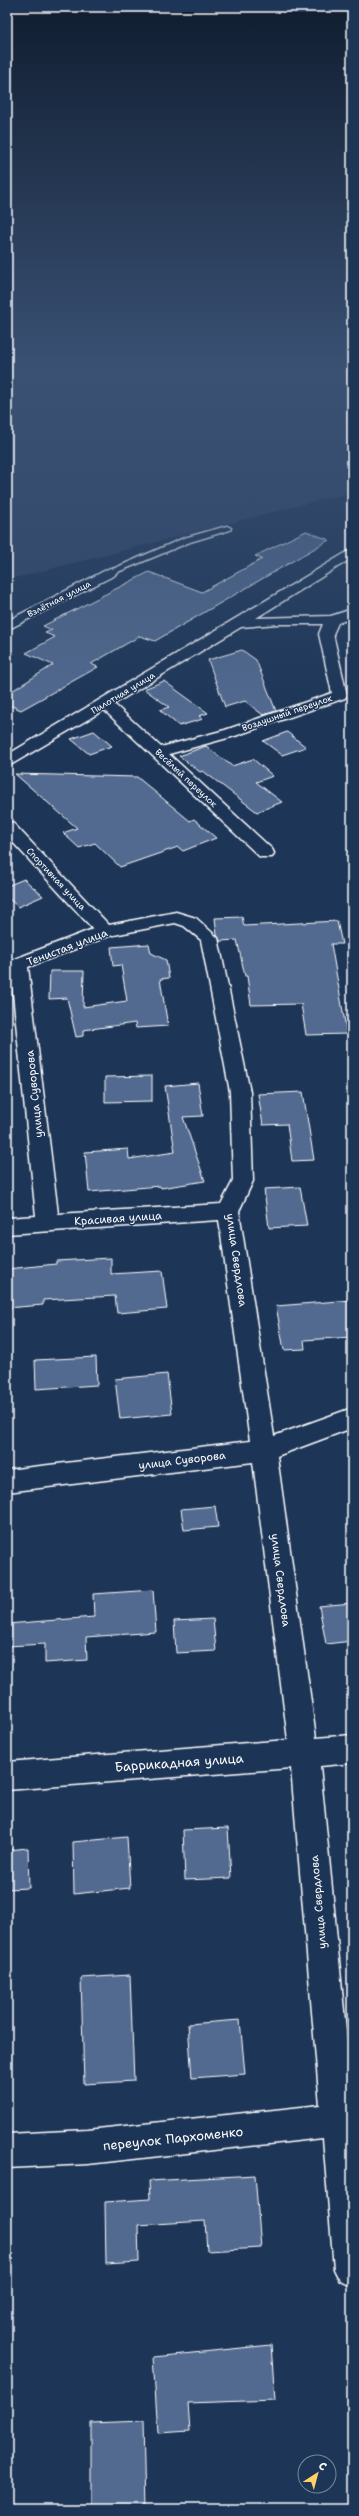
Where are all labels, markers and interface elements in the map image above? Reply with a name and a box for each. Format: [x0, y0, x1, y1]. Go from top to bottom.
street label: Взлётная улица [25, 578, 93, 620]
street label: Пилотная улица [89, 669, 158, 717]
street label: Воздушный переулок [240, 692, 334, 734]
street label: Весёлый переулок [152, 746, 220, 810]
street label: Спортивная улица [24, 845, 89, 913]
street label: Тенистая улица [25, 925, 110, 970]
street label: улица Суворова [22, 1049, 47, 1138]
street label: Красивая улица [74, 1208, 162, 1229]
street label: улица Свердлова [223, 1213, 250, 1308]
street label: улица Суворова [138, 1448, 227, 1473]
street label: улица Свердлова [267, 1533, 294, 1628]
street label: Баррикадная улица [114, 1750, 244, 1775]
street label: улица Свердлова [307, 1854, 330, 1949]
street label: переулок Пархоменко [102, 2123, 244, 2154]
north arrow [297, 2454, 337, 2494]
text: С [315, 2458, 330, 2475]

